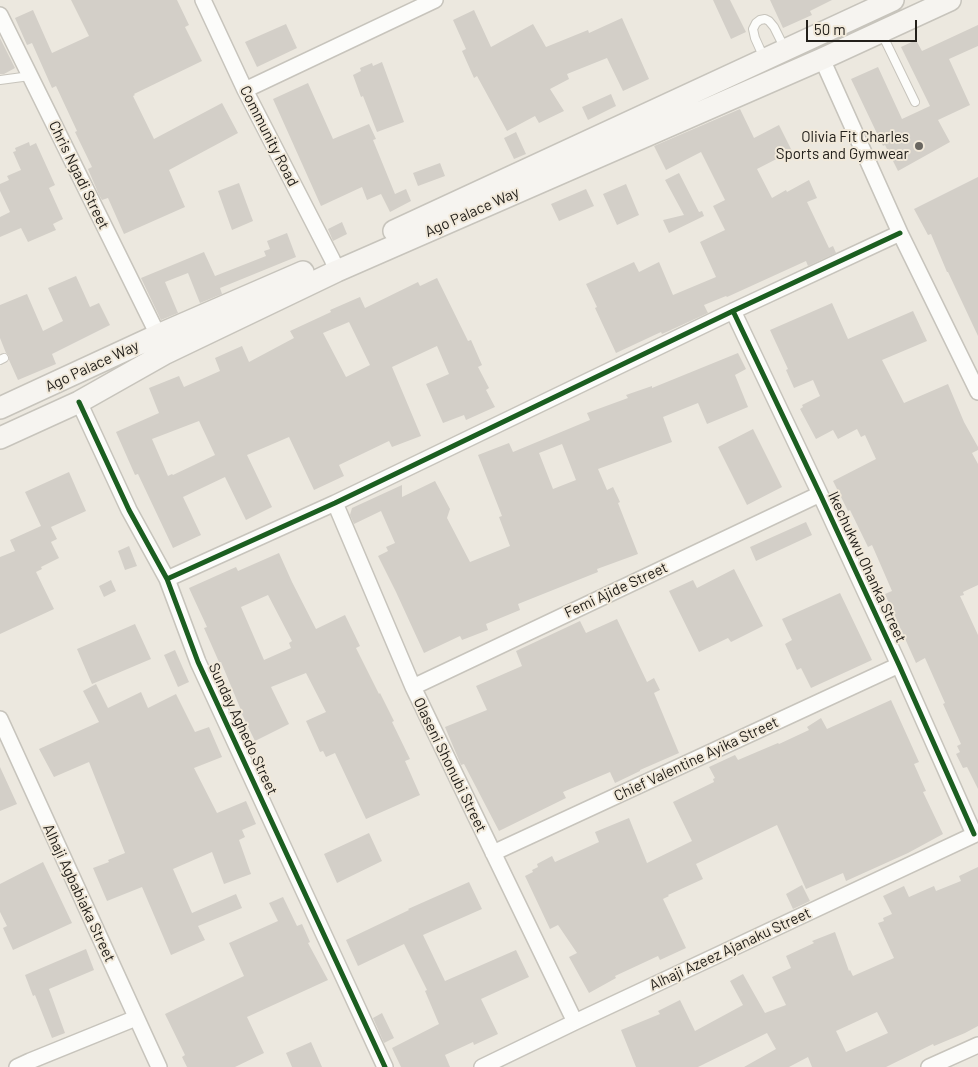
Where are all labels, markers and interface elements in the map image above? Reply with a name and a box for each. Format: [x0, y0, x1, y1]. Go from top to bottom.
scale bar [808, 10, 919, 42]
text: 50 m [814, 20, 846, 38]
street label: Community Road [236, 83, 302, 189]
street label: Chris Ngadi Street [45, 118, 113, 232]
place label: Olivia Fit Charles Sports and Gymwear [776, 128, 909, 163]
marker: Olivia Fit Charles Sports and Gymwear [913, 140, 925, 152]
street label: Ago Palace Way [422, 183, 522, 241]
street label: Ago Palace Way [42, 336, 142, 396]
street label: Ikechukwu Ohanka Street [824, 489, 910, 645]
street label: Femi Ajide Street [561, 558, 671, 622]
street label: Sunday Aghedo Street [205, 660, 281, 798]
street label: Olaseni Shonubi Street [410, 695, 490, 835]
street label: Chief Valentine Ayika Street [611, 713, 781, 805]
street label: Alhaji Agbabiaka Street [39, 821, 119, 965]
street label: Alhaji Azeez Ajanaku Street [646, 904, 814, 994]

